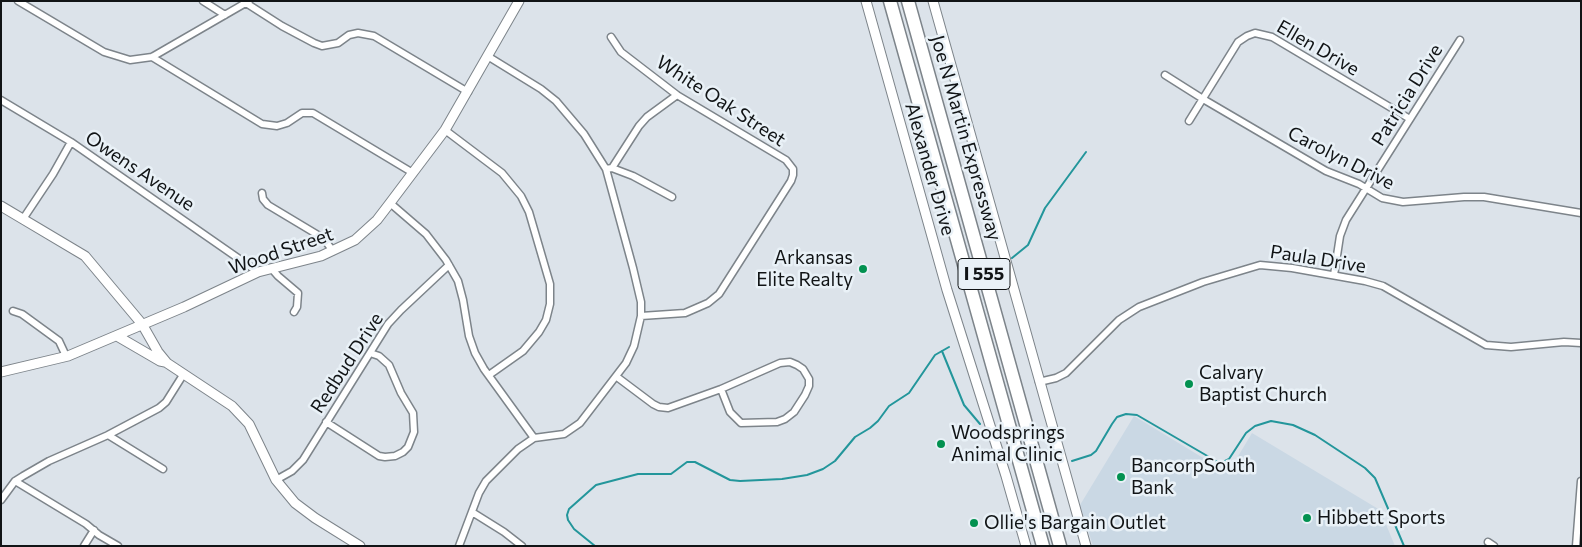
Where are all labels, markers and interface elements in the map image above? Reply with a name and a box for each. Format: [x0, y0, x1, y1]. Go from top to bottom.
street label: Ellen Drive [1273, 15, 1363, 81]
street label: Joe N Martin Expressway [926, 33, 1006, 243]
street label: Patricia Drive [1367, 40, 1447, 150]
street label: White Oak Street [652, 51, 790, 151]
street label: Alexander Drive [900, 100, 960, 238]
street label: Carolyn Drive [1284, 121, 1398, 195]
street label: Owens Avenue [81, 126, 199, 216]
street label: Wood Street [226, 222, 336, 280]
street label: Paula Drive [1268, 240, 1368, 278]
place label: Arkansas Elite Realty [756, 247, 853, 291]
road number: I 555 [958, 258, 1010, 290]
marker: Arkansas Elite Realty [857, 263, 869, 275]
street label: Redbud Drive [306, 308, 388, 418]
place label: Calvary Baptist Church [1199, 362, 1327, 406]
marker: Calvary Baptist Church [1183, 378, 1195, 390]
place label: Woodsprings Animal Clinic [951, 422, 1065, 466]
marker: Woodsprings Animal Clinic [935, 438, 947, 450]
place label: BancorpSouth Bank [1131, 455, 1255, 499]
marker: BancorpSouth Bank [1115, 471, 1127, 483]
place label: Hibbett Sports [1317, 507, 1445, 529]
place label: Ollie's Bargain Outlet [984, 512, 1166, 534]
marker: Hibbett Sports [1301, 512, 1313, 524]
marker: Ollie's Bargain Outlet [968, 517, 980, 529]

